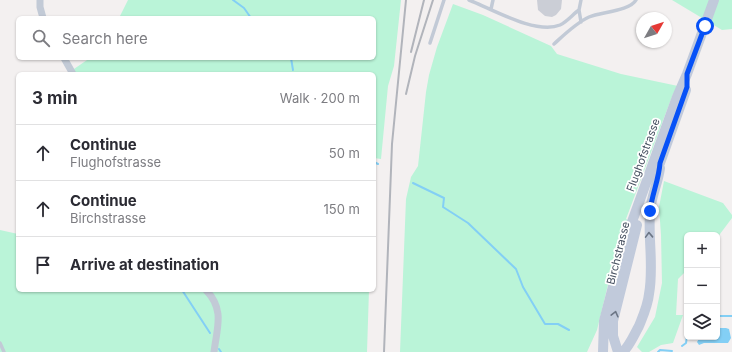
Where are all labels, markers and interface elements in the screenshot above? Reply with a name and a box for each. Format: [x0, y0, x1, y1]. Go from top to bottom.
north arrow [636, 12, 672, 48]
search box [16, 16, 376, 60]
route start [696, 17, 714, 35]
icon: search [30, 27, 52, 49]
text: Search here [62, 29, 148, 48]
text: 3 min [32, 88, 78, 108]
text: Walk · 200 m [280, 90, 360, 106]
street label: Flughofstrasse [623, 116, 663, 194]
text: Continue [70, 135, 137, 154]
icon: ahead [32, 142, 54, 164]
text: 50 m [329, 145, 360, 161]
text: Flughofstrasse [70, 154, 161, 170]
text: Continue [70, 191, 137, 210]
icon: ahead [32, 198, 54, 220]
text: 150 m [324, 201, 360, 217]
route end [641, 202, 659, 220]
text: Birchstrasse [70, 210, 146, 226]
street label: Birchstrasse [603, 220, 633, 286]
one-way arrow [645, 232, 654, 238]
map controls [684, 232, 720, 340]
button: + [684, 232, 720, 268]
icon: arrive [32, 254, 54, 276]
text: Arrive at destination [70, 255, 219, 274]
button: − [684, 268, 720, 304]
button: layers [684, 304, 720, 340]
one-way arrow [610, 311, 619, 318]

